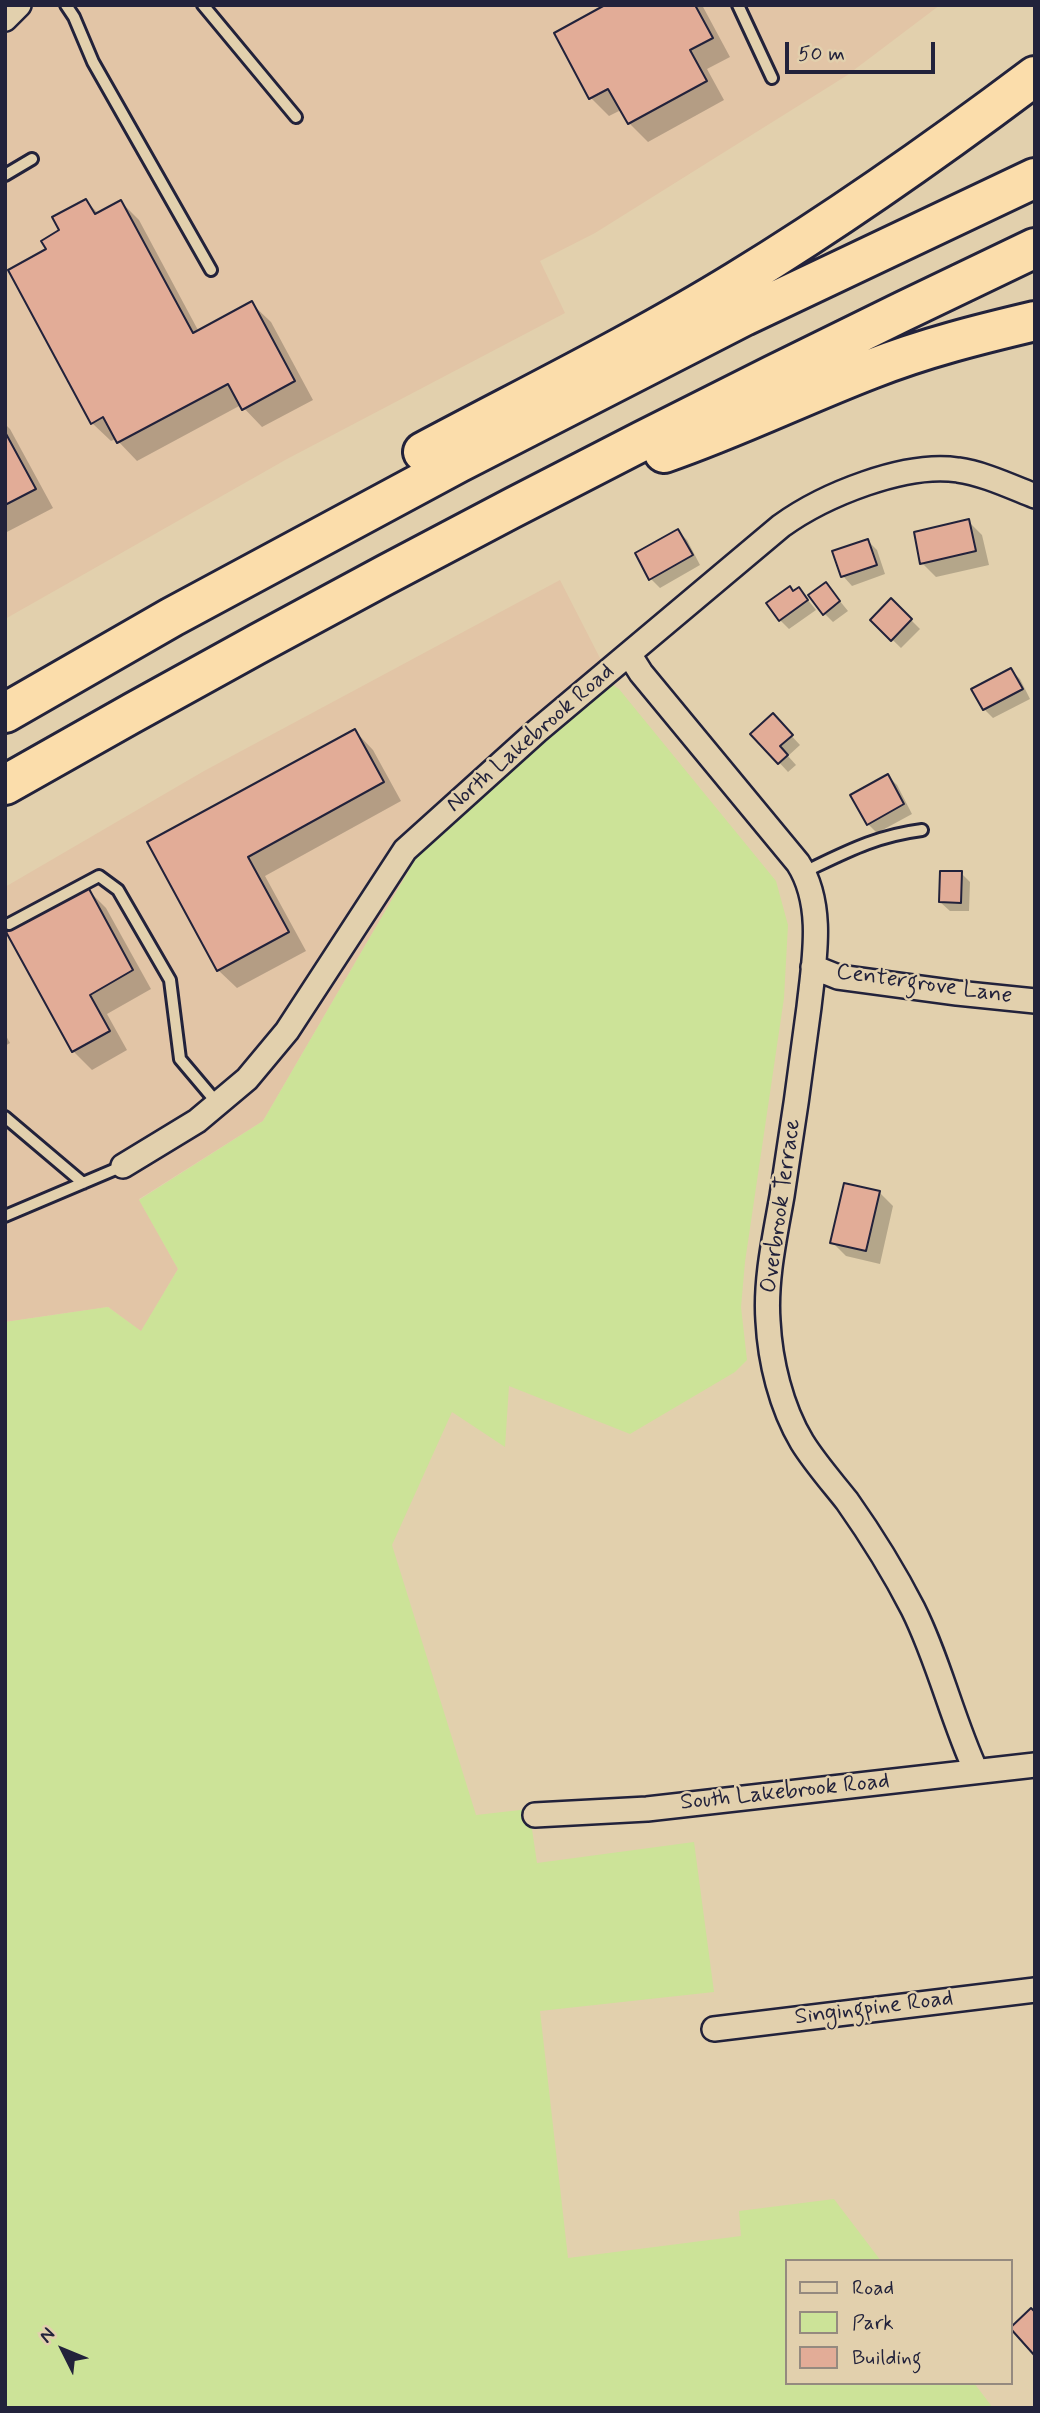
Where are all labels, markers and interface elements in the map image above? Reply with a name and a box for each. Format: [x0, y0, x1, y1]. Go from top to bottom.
scale bar [788, 28, 939, 72]
text: 50 m [798, 40, 845, 68]
street label: North Lakebrook Road [441, 659, 621, 819]
street label: Centergrove Lane [834, 959, 1014, 1011]
street label: Overbrook Terrace [756, 1117, 808, 1295]
street label: South Lakebrook Road [679, 1768, 891, 1818]
street label: Singingpine Road [793, 1986, 955, 2032]
legend [785, 2259, 1012, 2385]
text: Road [852, 2274, 894, 2302]
text: Park [852, 2309, 894, 2337]
north arrow [28, 2315, 98, 2385]
text: N [34, 2322, 61, 2348]
text: Building [852, 2344, 922, 2372]

